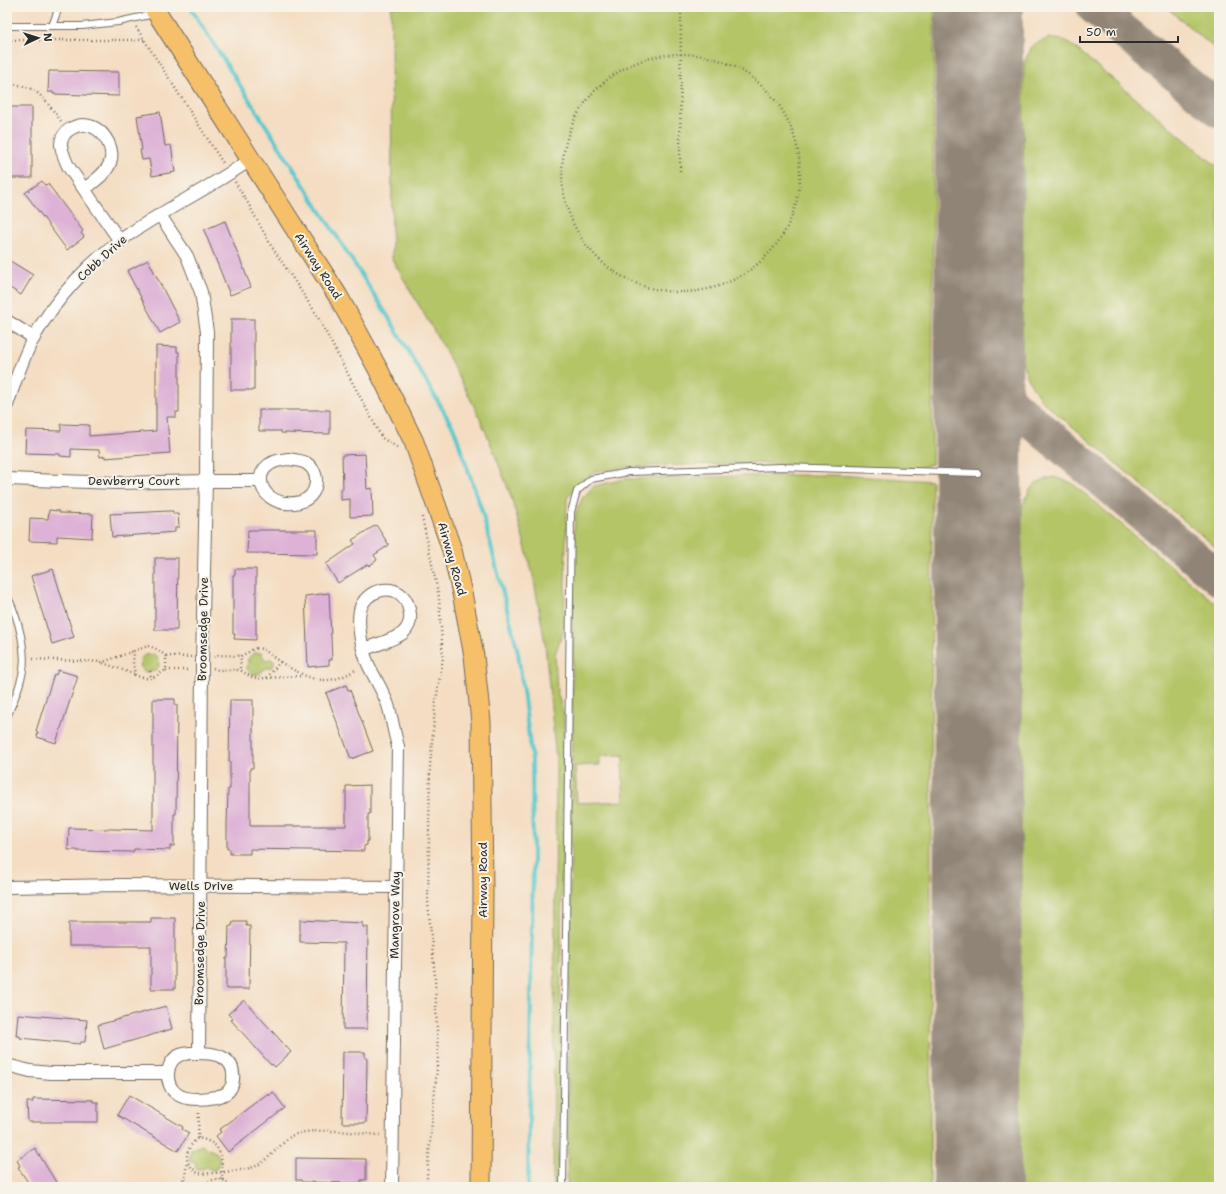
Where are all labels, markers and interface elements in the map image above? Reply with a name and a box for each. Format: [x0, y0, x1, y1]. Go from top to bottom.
north arrow [18, 18, 58, 58]
scale bar [1080, 18, 1178, 44]
text: 50 m [1086, 24, 1116, 40]
text: N [40, 32, 55, 42]
street label: Airway Road [291, 230, 346, 303]
street label: Cobb Drive [74, 231, 131, 285]
street label: Dewberry Court [88, 473, 180, 489]
street label: Airway Road [434, 520, 470, 598]
street label: Broomsedge Drive [194, 576, 212, 681]
street label: Airway Road [475, 842, 491, 918]
street label: Mangrove Way [386, 871, 404, 959]
street label: Wells Drive [169, 878, 233, 894]
street label: Broomsedge Drive [191, 900, 209, 1005]

